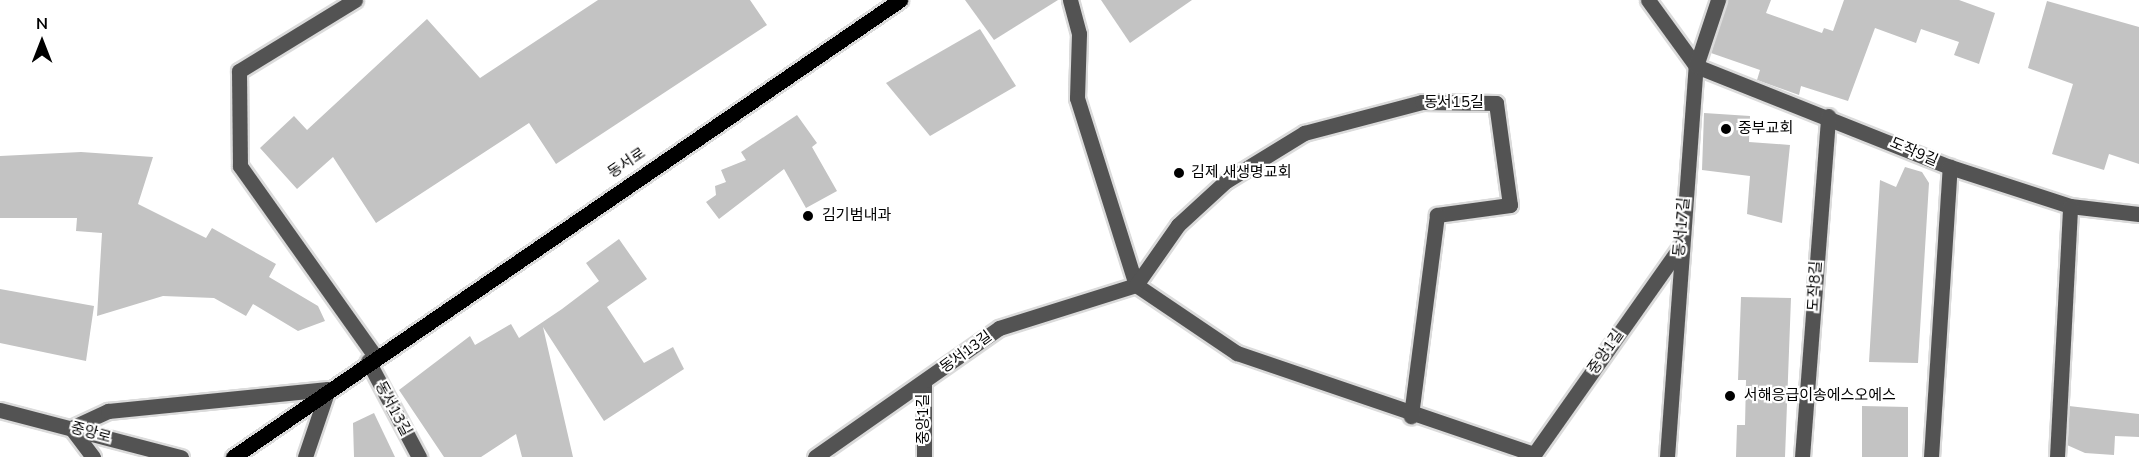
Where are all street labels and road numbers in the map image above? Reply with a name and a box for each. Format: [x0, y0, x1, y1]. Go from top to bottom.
street label: 동서15길 [1424, 94, 1484, 112]
street label: 도작9길 [1887, 134, 1941, 170]
street label: 동서로 [605, 144, 649, 182]
street label: 동서17길 [1670, 197, 1694, 257]
street label: 도작8길 [1804, 260, 1826, 312]
street label: 중앙1길 [1584, 326, 1628, 378]
street label: 동서13길 [937, 327, 995, 377]
street label: 동서13길 [371, 379, 415, 439]
street label: 중앙1길 [915, 394, 933, 444]
street label: 중앙로 [69, 419, 113, 447]

